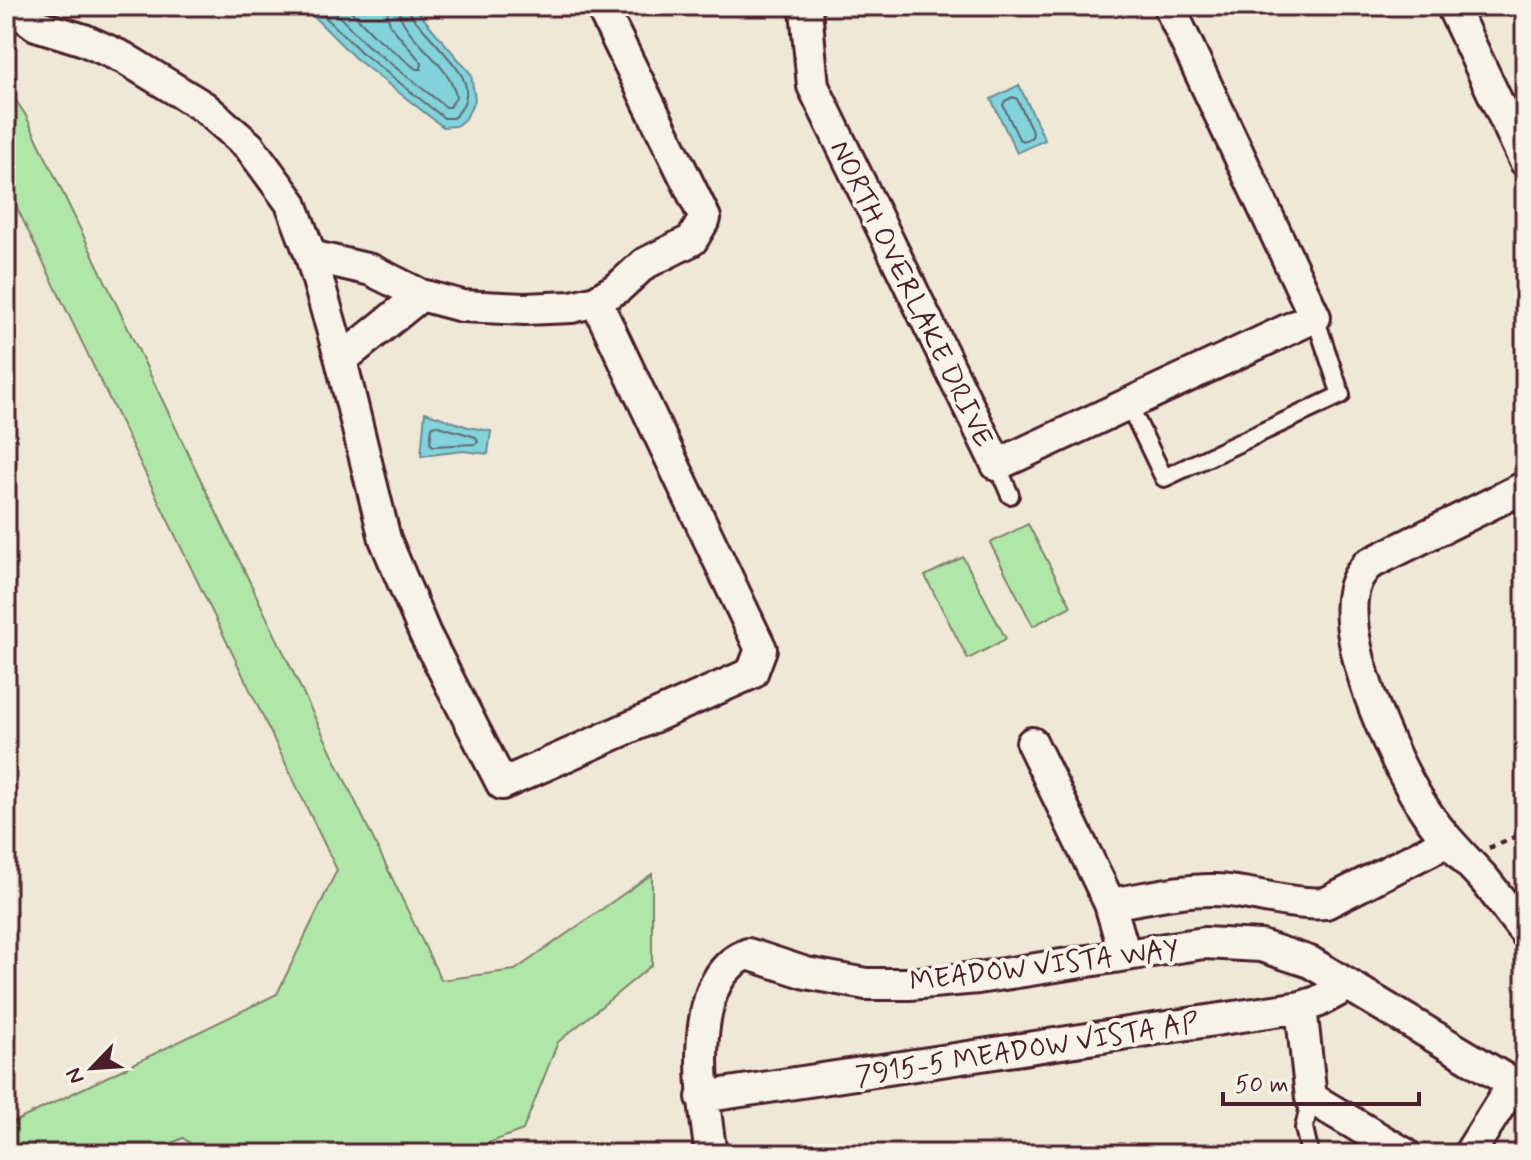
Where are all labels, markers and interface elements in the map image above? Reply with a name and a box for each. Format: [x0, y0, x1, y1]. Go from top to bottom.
street label: NORTH OVERLAKE DRIVE [820, 135, 1001, 454]
street label: MEADOW VISTA WAY [908, 932, 1181, 1001]
street label: 7915-5 MEADOW VISTA AP [853, 1005, 1202, 1096]
north arrow [52, 1028, 132, 1108]
scale bar [1223, 1056, 1419, 1106]
text: N [60, 1063, 91, 1088]
text: 50 m [1235, 1070, 1289, 1101]

